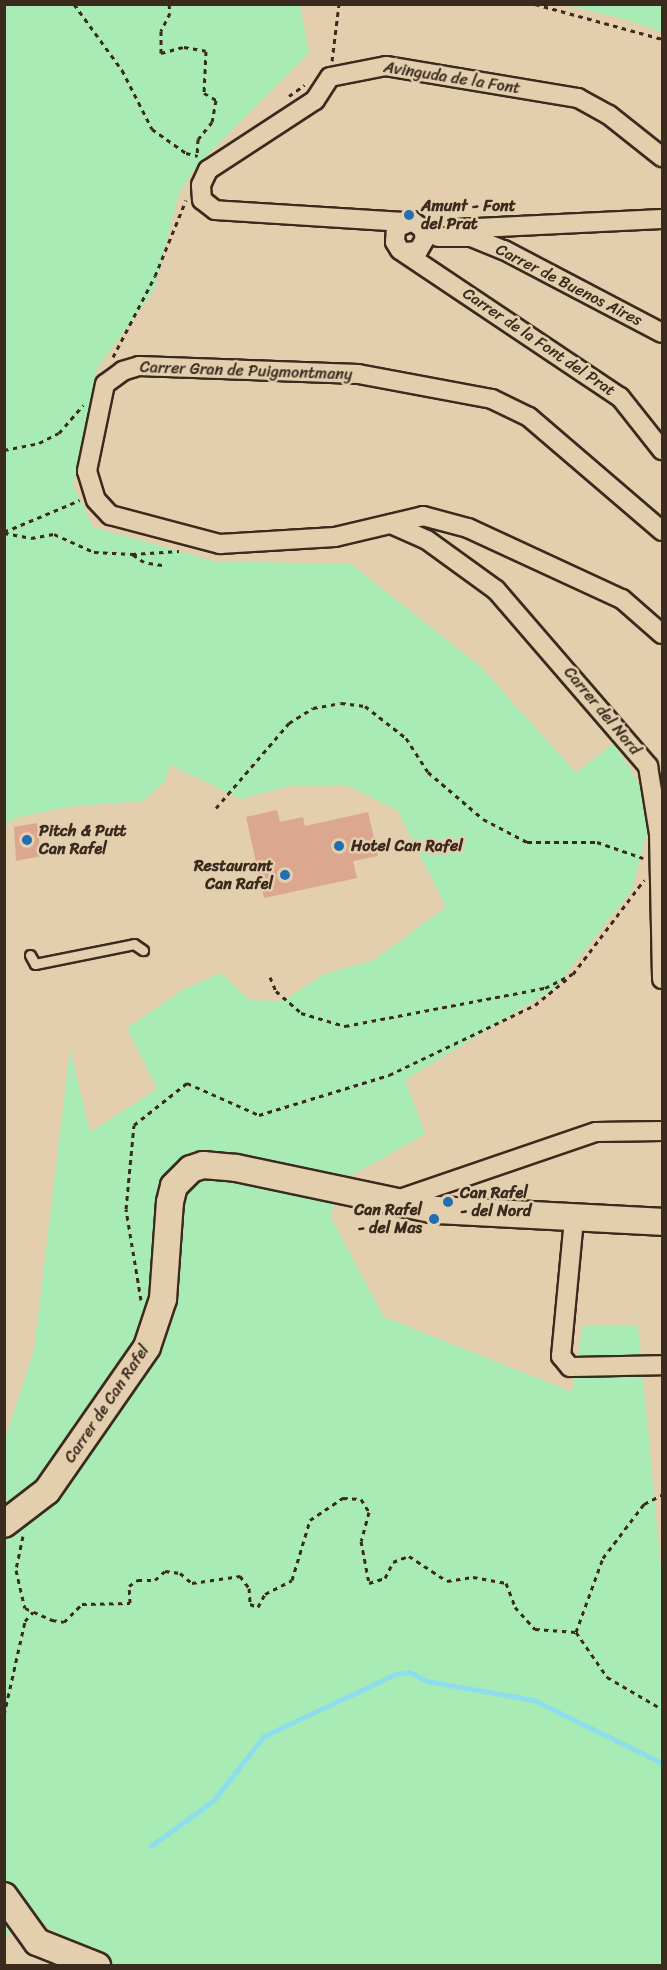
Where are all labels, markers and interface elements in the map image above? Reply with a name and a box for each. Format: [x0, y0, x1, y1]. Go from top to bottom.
street label: Avinguda de la Font [382, 58, 522, 98]
place label: Amunt - Font del Prat [421, 196, 516, 234]
marker: Amunt - Font del Prat [402, 208, 416, 222]
street label: Carrer de Buenos Aires [492, 239, 646, 331]
street label: Carrer de la Font del Prat [459, 283, 619, 401]
street label: Carrer Gran de Puigmontmany [140, 358, 352, 384]
street label: Carrer del Nord [559, 663, 645, 759]
place label: Pitch & Putt Can Rafel [39, 821, 126, 859]
marker: Pitch & Putt Can Rafel [20, 833, 34, 847]
place label: Hotel Can Rafel [351, 836, 463, 856]
marker: Hotel Can Rafel [332, 839, 346, 853]
place label: Restaurant Can Rafel [194, 856, 273, 894]
marker: Restaurant Can Rafel [278, 868, 292, 882]
place label: Can Rafel - del Nord [460, 1183, 531, 1221]
marker: Can Rafel - del Nord [441, 1195, 455, 1209]
place label: Can Rafel - del Mas [354, 1200, 422, 1238]
marker: Can Rafel - del Mas [427, 1212, 441, 1226]
street label: Carrer de Can Rafel [60, 1341, 154, 1467]

